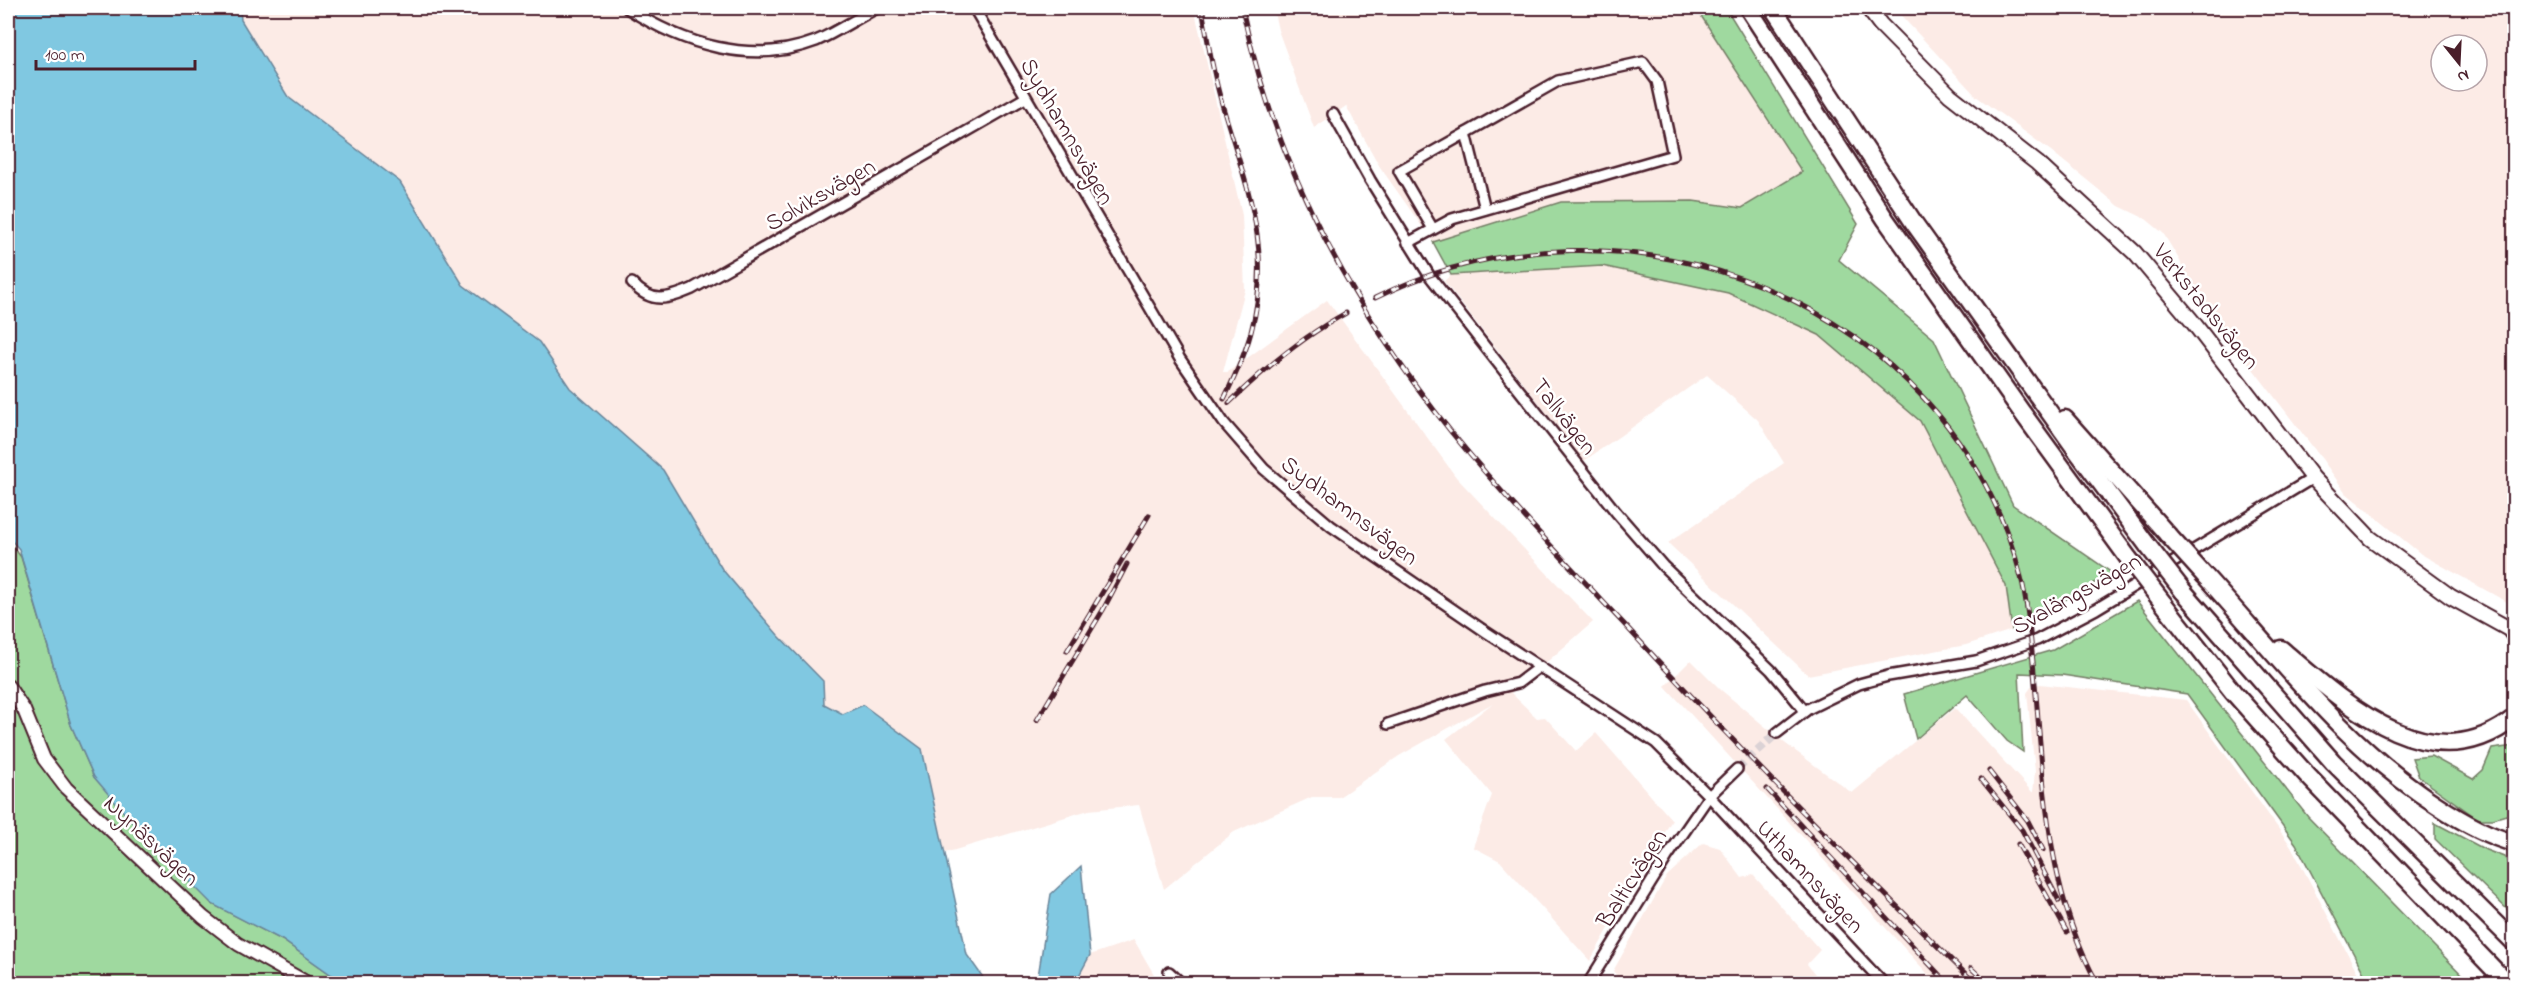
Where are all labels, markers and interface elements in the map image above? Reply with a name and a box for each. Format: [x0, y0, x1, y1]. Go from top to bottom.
scale bar [36, 33, 195, 71]
north arrow [2429, 33, 2489, 93]
text: 100 m [45, 43, 85, 69]
street label: Sydhamnsvägen [1009, 52, 1122, 213]
text: N [2454, 62, 2472, 89]
street label: Solviksvägen [760, 150, 883, 242]
street label: Verkstadsvägen [2142, 236, 2267, 378]
street label: Tallvägen [1522, 371, 1604, 464]
street label: Sydhamnsvägen [1272, 448, 1425, 576]
street label: Svalängsvägen [2006, 545, 2148, 645]
street label: Nynäsvägen [94, 788, 206, 896]
street label: Uthamnsvägen [1747, 813, 1871, 943]
street label: Balticvägen [1588, 823, 1677, 937]

